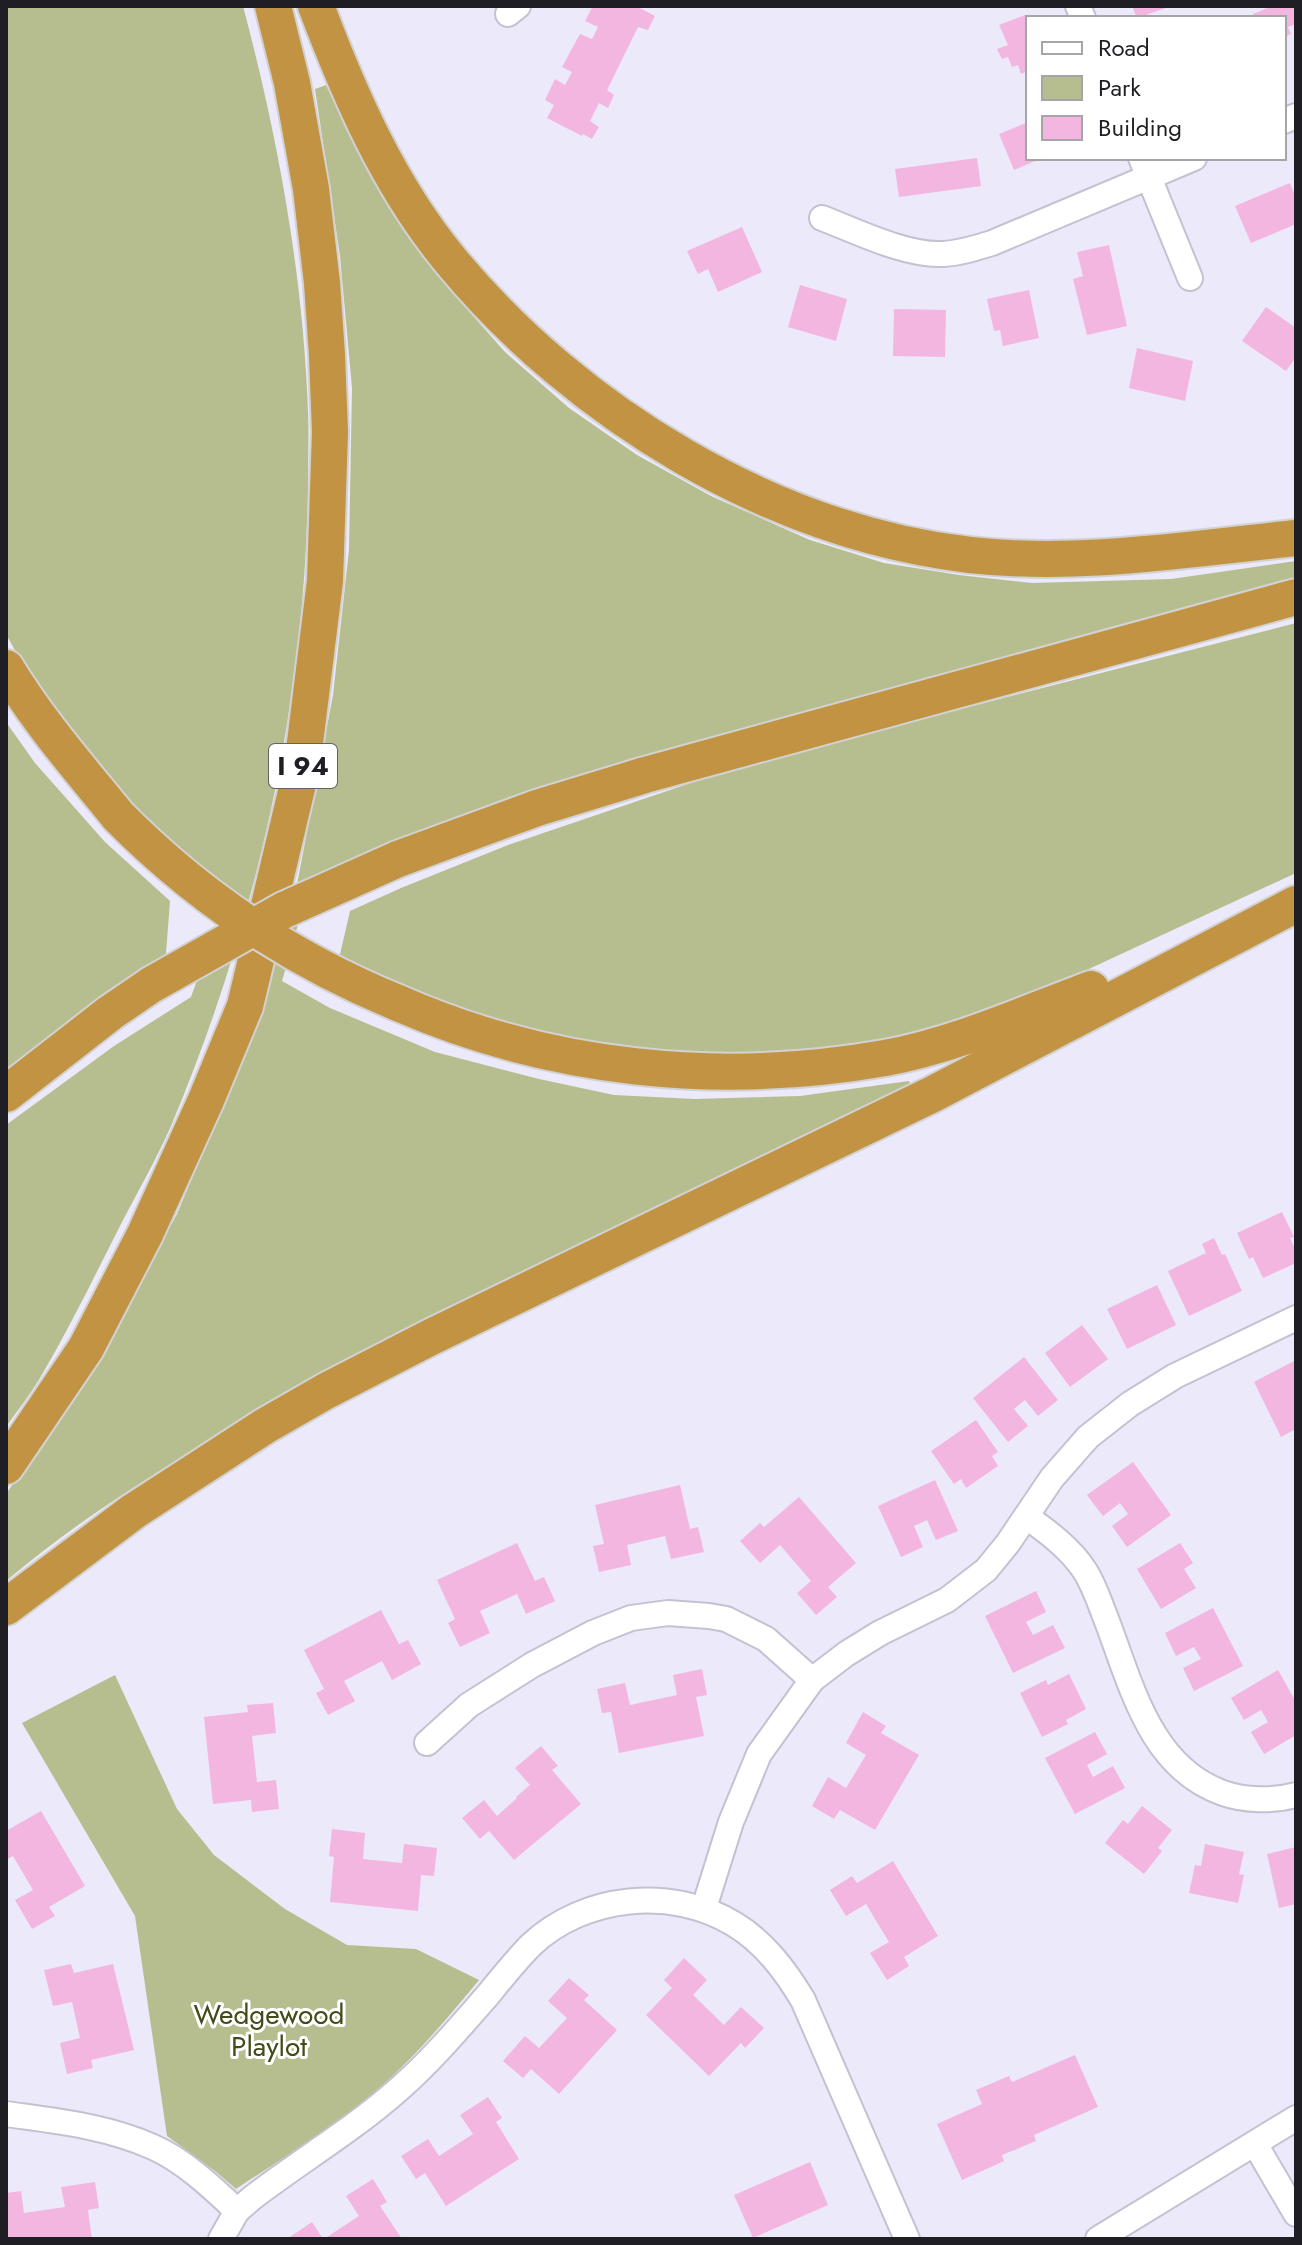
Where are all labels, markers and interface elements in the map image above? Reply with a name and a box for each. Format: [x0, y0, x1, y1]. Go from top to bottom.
legend [1026, 16, 1286, 160]
text: Road [1098, 30, 1150, 65]
text: Park [1098, 70, 1141, 105]
text: Building [1098, 110, 1182, 145]
road number: I 94 [269, 744, 337, 788]
park label: Wedgewood Playlot [194, 1994, 344, 2067]

